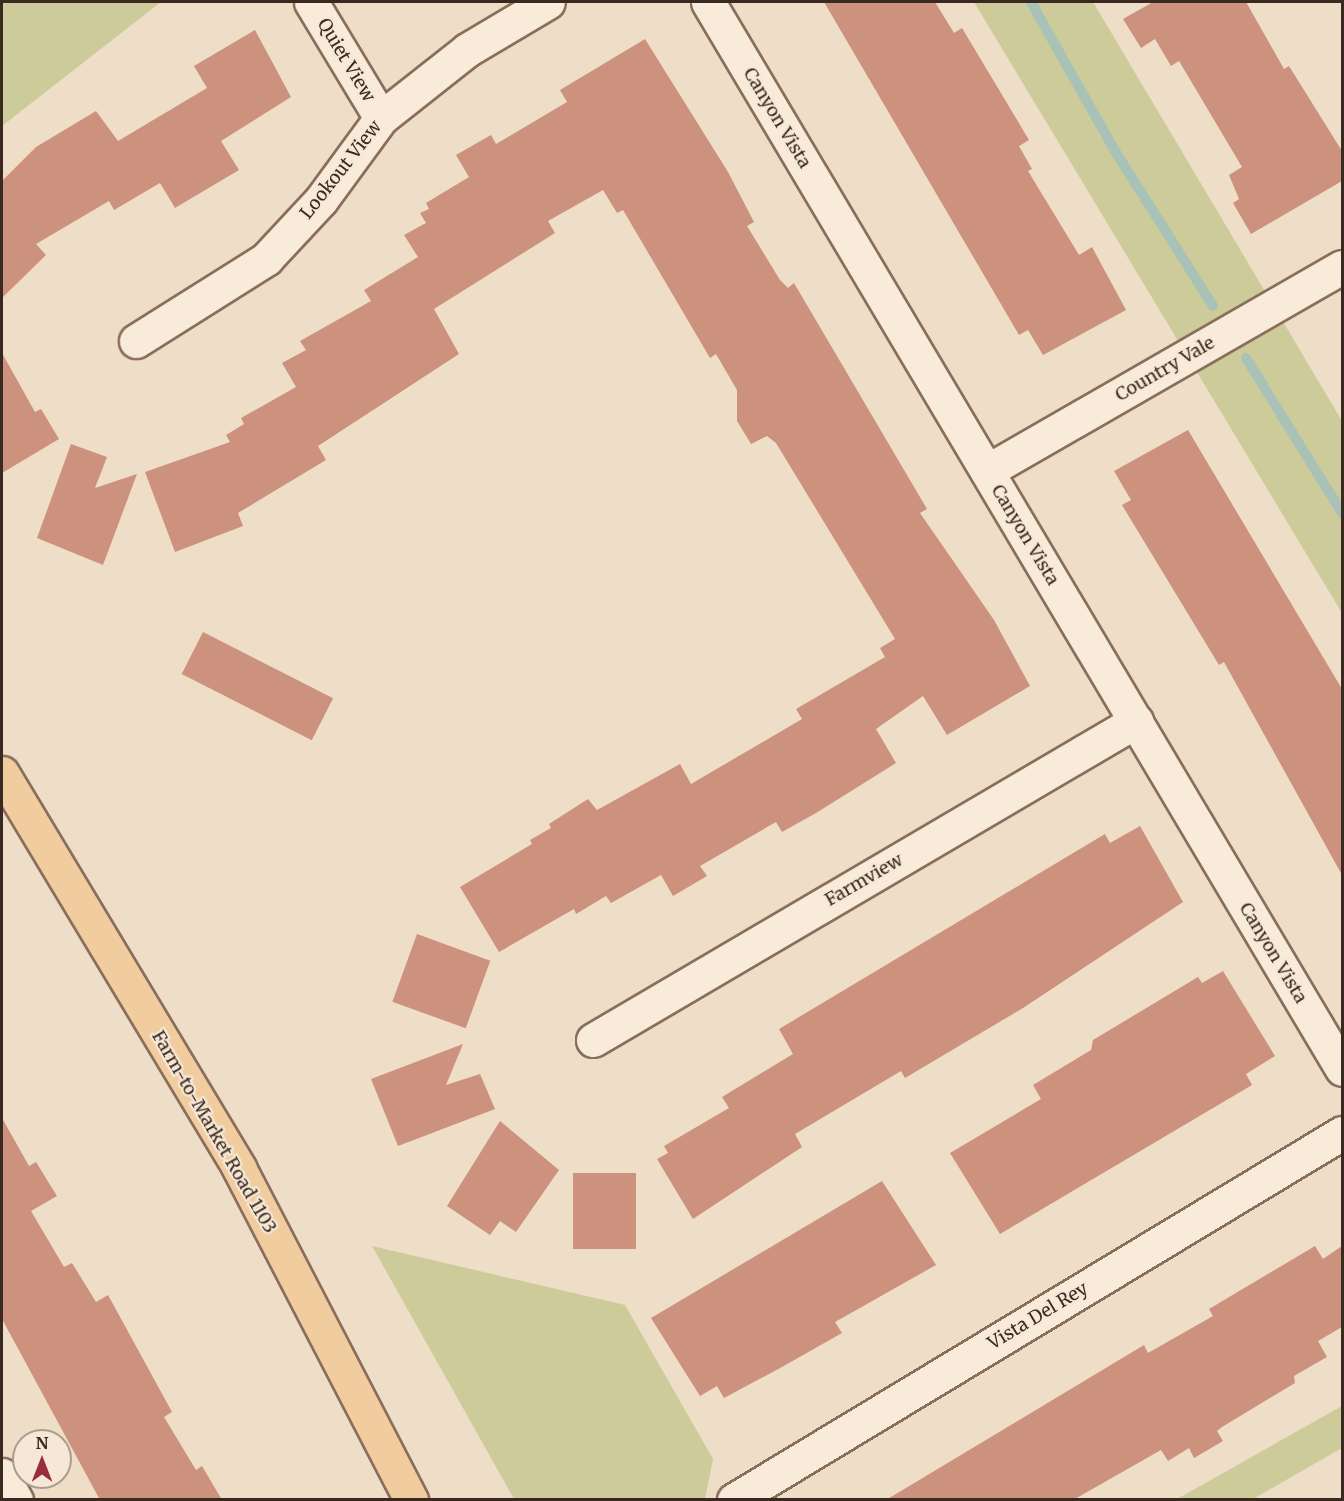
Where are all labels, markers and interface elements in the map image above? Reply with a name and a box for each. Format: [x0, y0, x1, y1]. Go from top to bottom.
street label: Quiet View [313, 14, 379, 106]
street label: Canyon Vista [739, 64, 815, 172]
street label: Lookout View [296, 117, 386, 223]
street label: Country Vale [1112, 332, 1218, 406]
street label: Canyon Vista [987, 481, 1063, 589]
street label: Farmview [821, 849, 907, 911]
street label: Canyon Vista [1235, 899, 1311, 1007]
street label: Farm-to-Market Road 1103 [147, 1027, 281, 1237]
street label: Vista Del Rey [984, 1278, 1092, 1354]
north arrow [12, 1429, 72, 1489]
text: N [36, 1433, 48, 1453]

